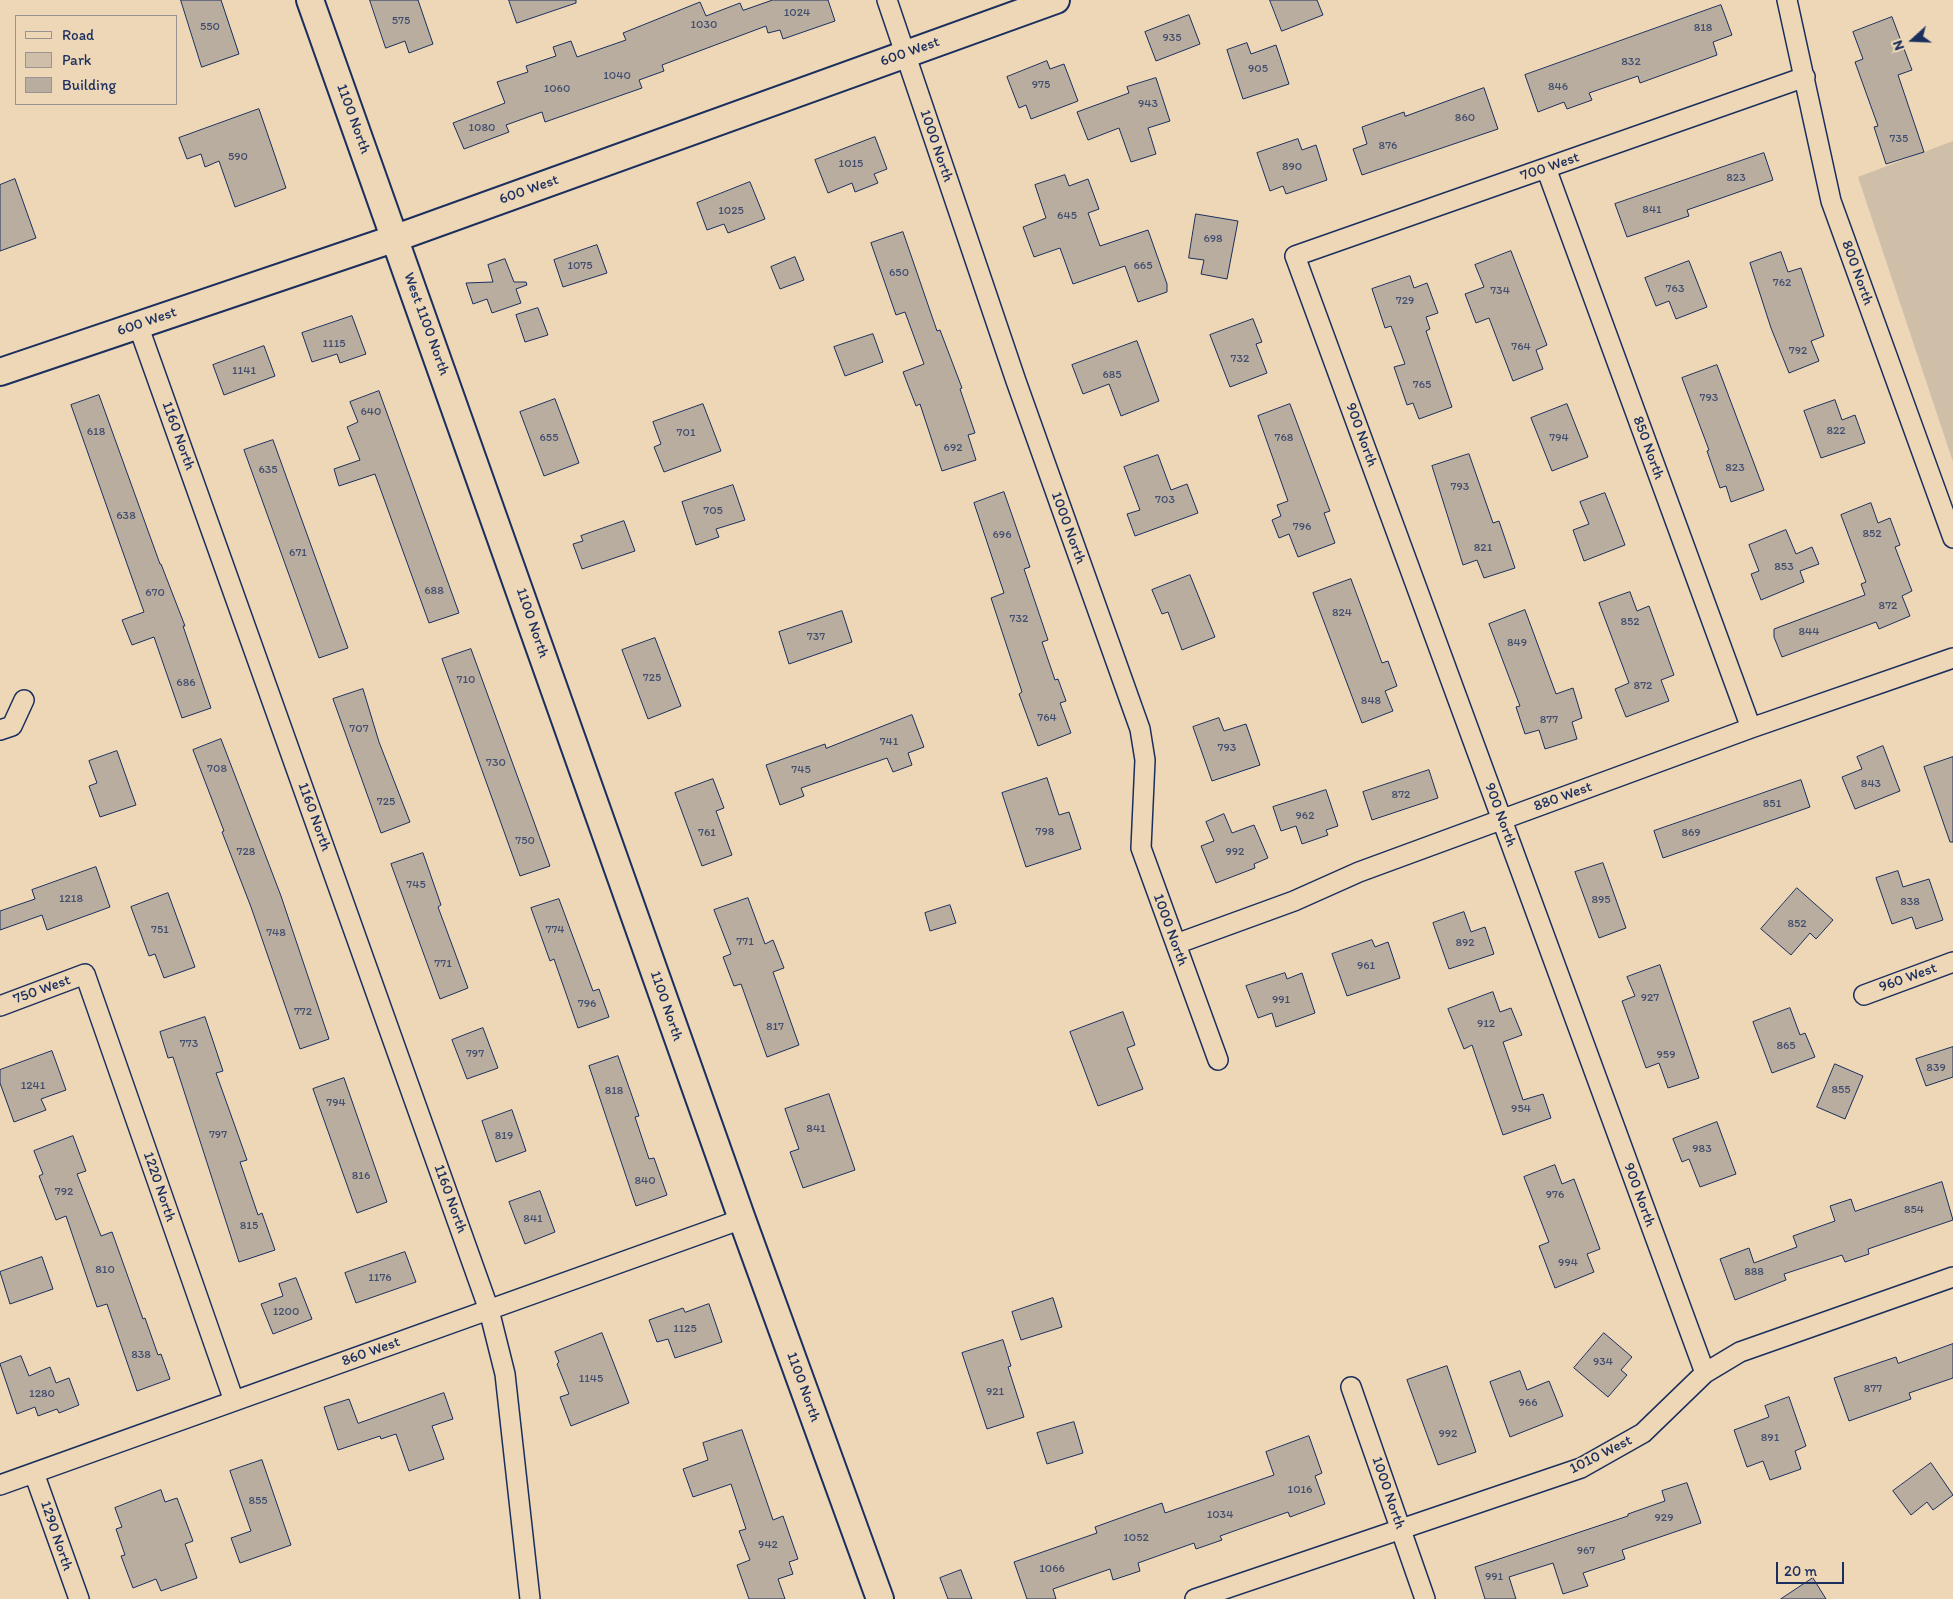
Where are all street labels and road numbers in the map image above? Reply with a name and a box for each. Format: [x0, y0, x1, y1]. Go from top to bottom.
street label: 600 West [878, 33, 942, 71]
street label: 1100 North [332, 82, 374, 156]
street label: 1000 North [915, 107, 957, 185]
street label: 700 West [1518, 149, 1582, 185]
street label: 600 West [497, 171, 561, 209]
street label: 800 North [1837, 238, 1877, 308]
street label: West 1100 North [399, 270, 453, 378]
street label: 600 West [115, 303, 179, 341]
street label: 1160 North [157, 399, 199, 473]
street label: 900 North [1341, 400, 1381, 470]
street label: 850 North [1628, 414, 1668, 482]
street label: 1000 North [1047, 489, 1089, 567]
street label: 1100 North [512, 585, 552, 661]
street label: 880 West [1531, 778, 1595, 816]
street label: 1160 North [293, 780, 335, 854]
street label: 900 North [1480, 780, 1520, 850]
street label: 1000 North [1149, 891, 1191, 969]
street label: 960 West [1877, 959, 1939, 997]
street label: 1100 North [646, 968, 686, 1044]
street label: 750 West [11, 971, 73, 1009]
street label: 1220 North [139, 1150, 179, 1224]
street label: 900 North [1619, 1160, 1659, 1230]
street label: 1160 North [429, 1162, 471, 1236]
street label: 860 West [339, 1333, 403, 1371]
street label: 1100 North [782, 1350, 824, 1424]
street label: 1010 West [1567, 1432, 1635, 1478]
street label: 1000 North [1367, 1454, 1409, 1532]
street label: 1290 North [36, 1499, 76, 1573]

